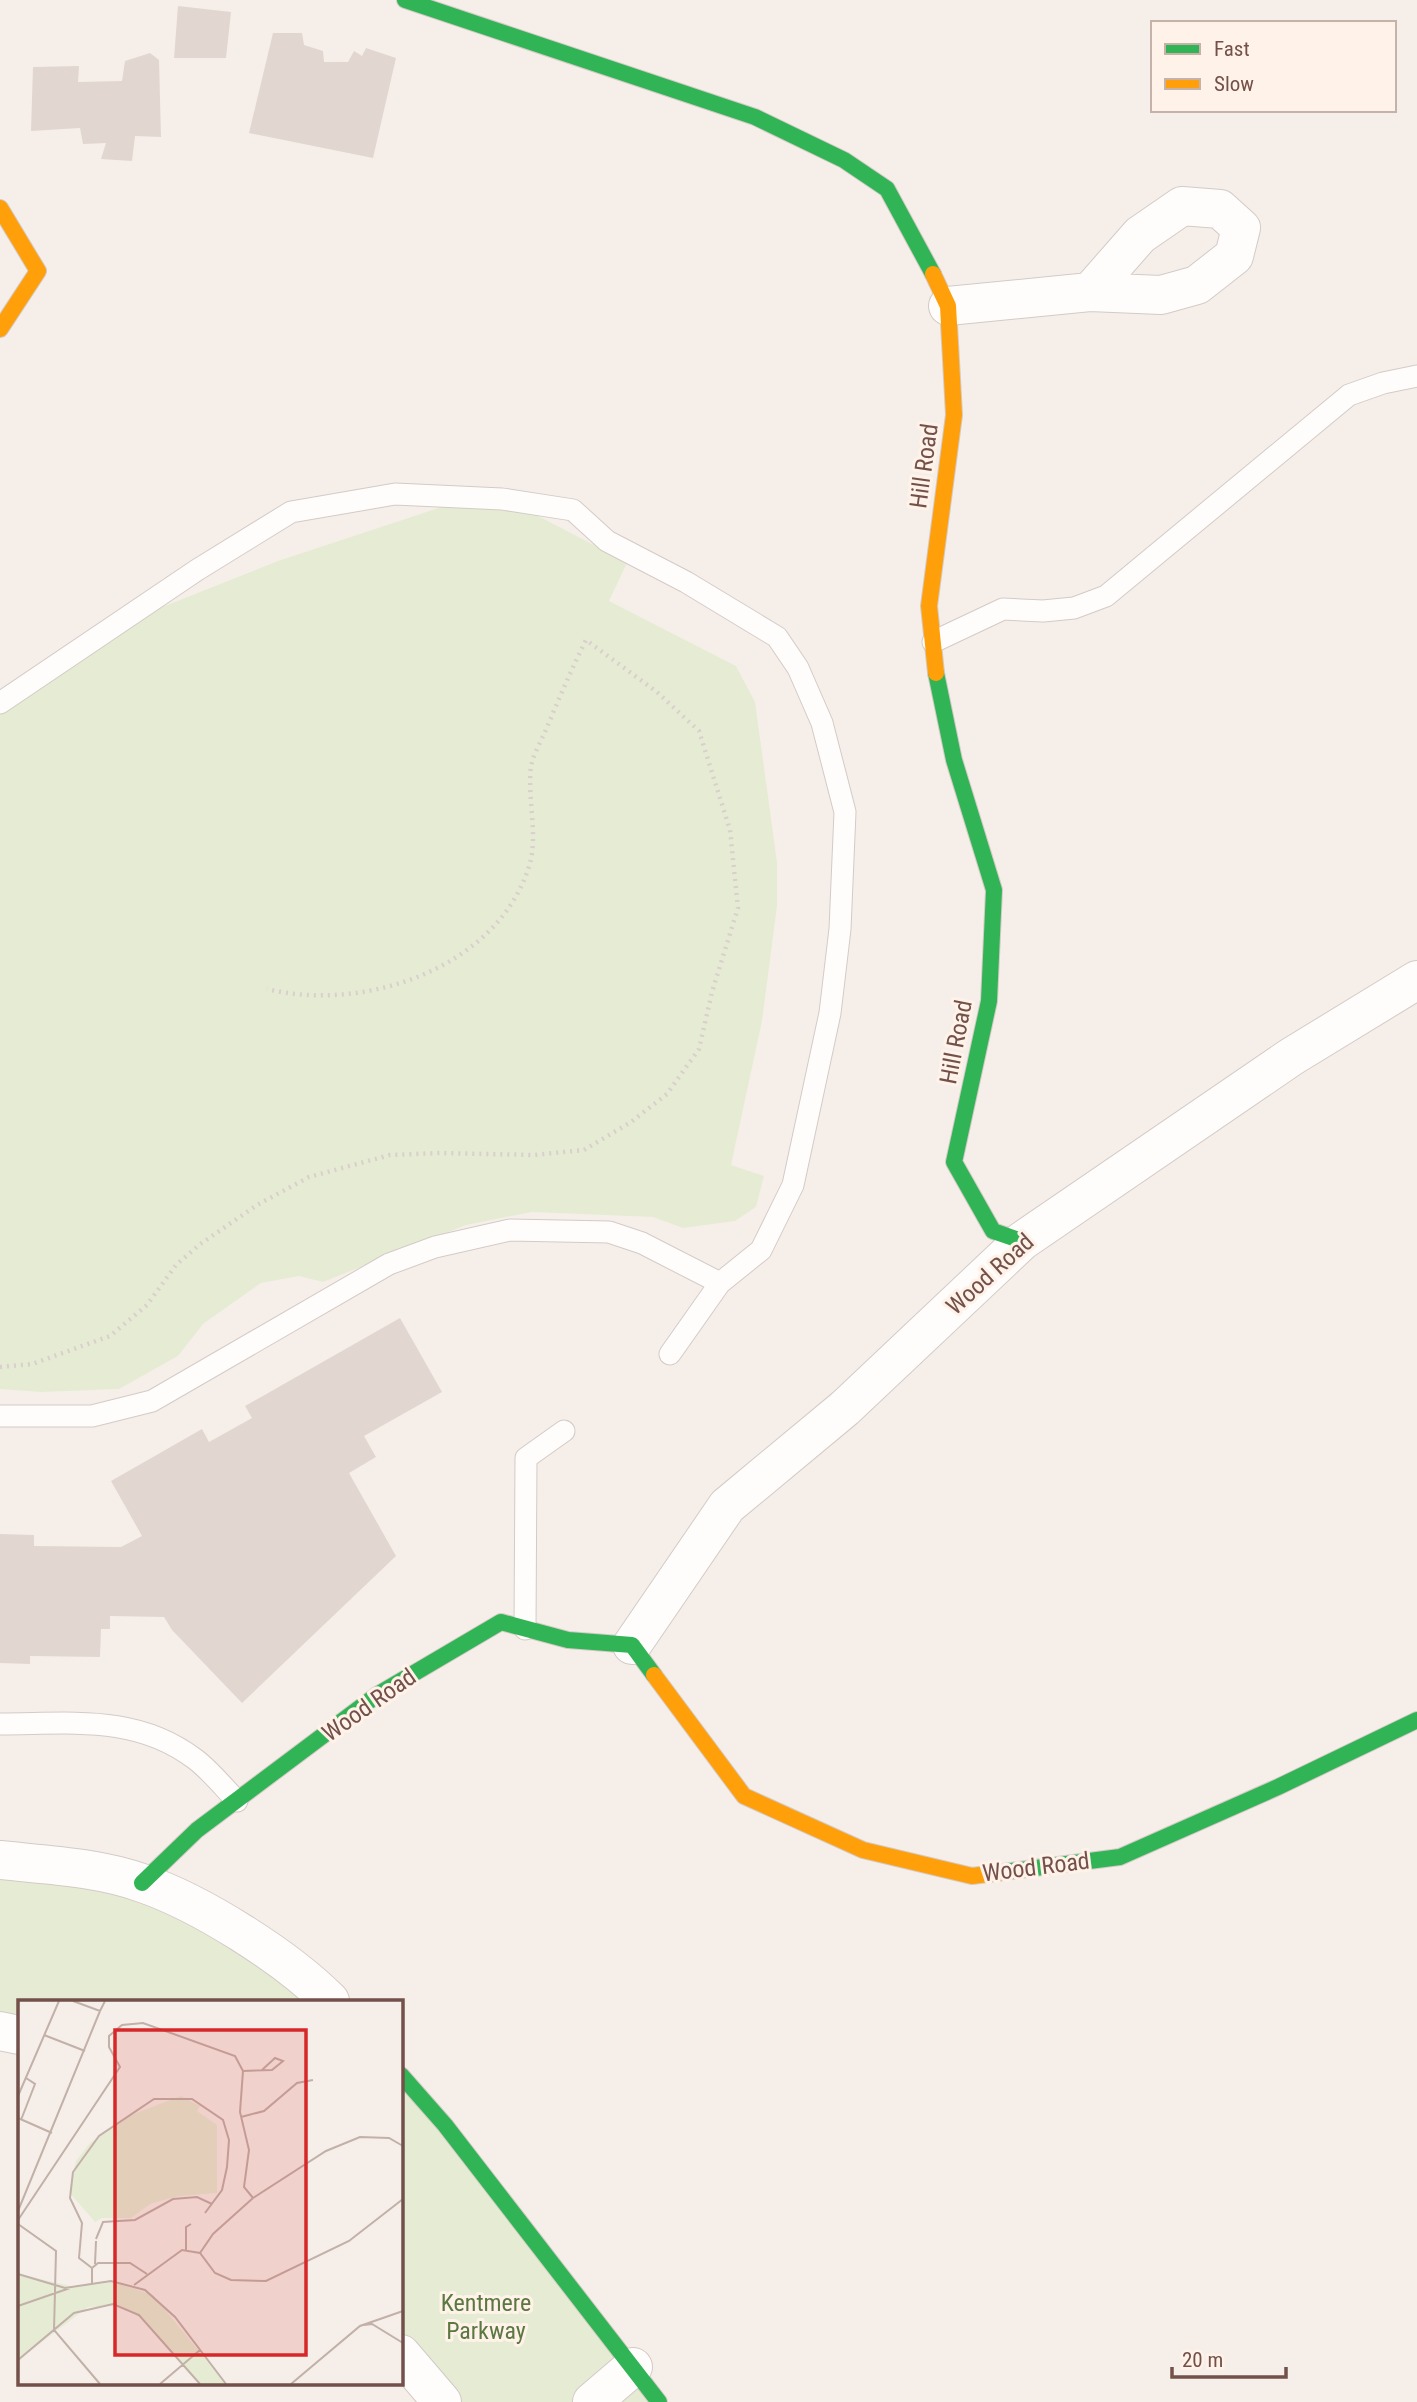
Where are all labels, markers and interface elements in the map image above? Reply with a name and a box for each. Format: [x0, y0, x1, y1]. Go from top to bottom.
legend [1151, 21, 1396, 112]
text: Fast [1214, 37, 1250, 61]
text: Slow [1214, 72, 1254, 96]
street label: Hill Road [904, 422, 944, 510]
street label: Hill Road [934, 998, 978, 1086]
street label: Wood Road [941, 1228, 1039, 1320]
street label: Wood Road [317, 1663, 421, 1747]
street label: Wood Road [981, 1847, 1091, 1887]
inset map [18, 2000, 402, 2384]
park label: Kentmere Parkway [441, 2289, 531, 2345]
scale bar [1172, 2336, 1286, 2380]
text: 20 m [1182, 2348, 1223, 2372]

